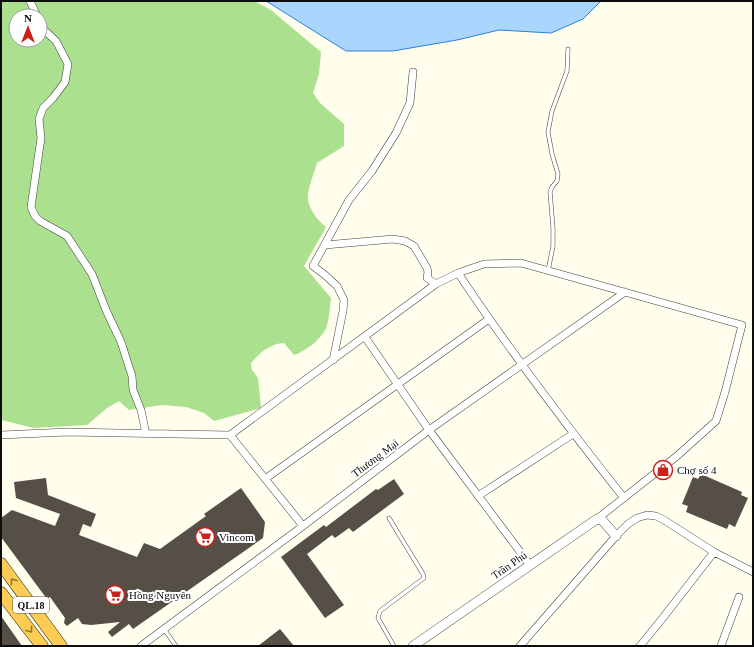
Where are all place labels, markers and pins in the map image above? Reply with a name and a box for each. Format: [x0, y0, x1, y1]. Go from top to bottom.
shop icon: Chợ số 4 [652, 459, 674, 481]
place label: Chợ số 4 [677, 464, 717, 476]
supermarket icon: Vincom [194, 526, 216, 548]
place label: Vincom [219, 531, 254, 543]
supermarket icon: Hồng Nguyên [104, 584, 126, 606]
place label: Hồng Nguyên [129, 589, 192, 601]

